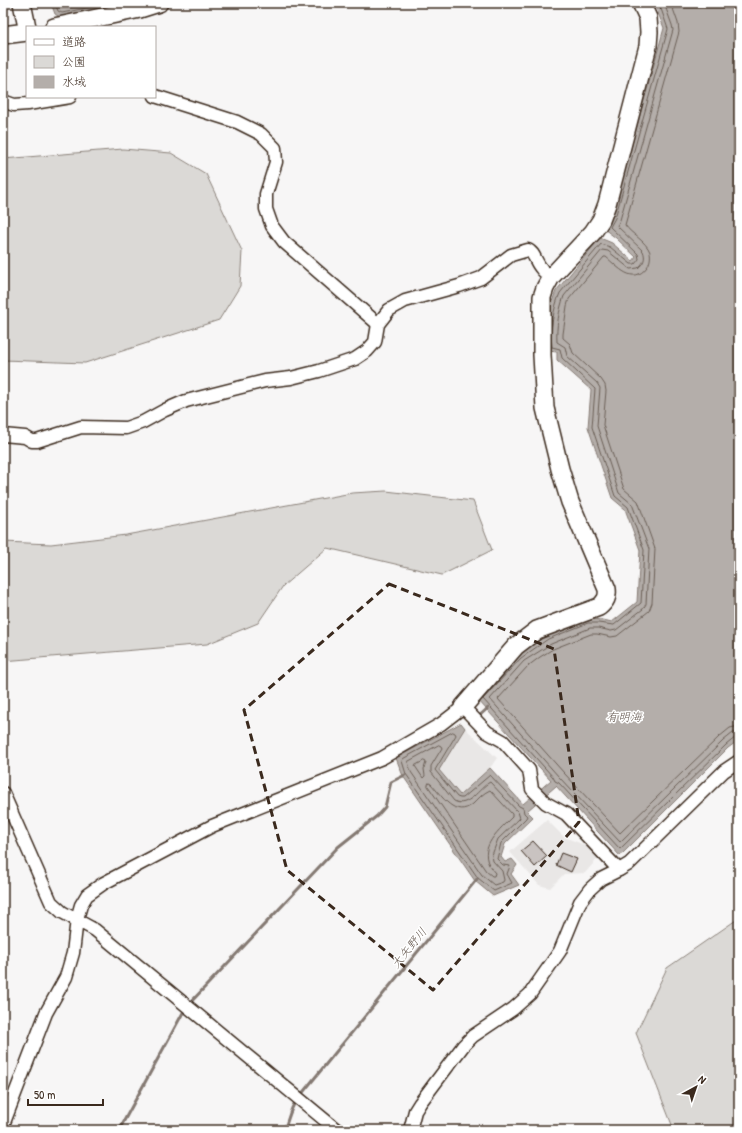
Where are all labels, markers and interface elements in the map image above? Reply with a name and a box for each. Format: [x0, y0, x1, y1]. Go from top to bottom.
legend [26, 26, 156, 98]
text: 道路 [62, 33, 86, 50]
text: 公園 [62, 53, 86, 70]
text: 水域 [62, 73, 86, 90]
water label: 有明海 [606, 708, 643, 725]
water label: 大矢野川 [387, 924, 430, 972]
north arrow [676, 1067, 716, 1107]
text: N [696, 1072, 709, 1087]
scale bar [28, 1081, 103, 1107]
text: 50 m [34, 1086, 55, 1103]

